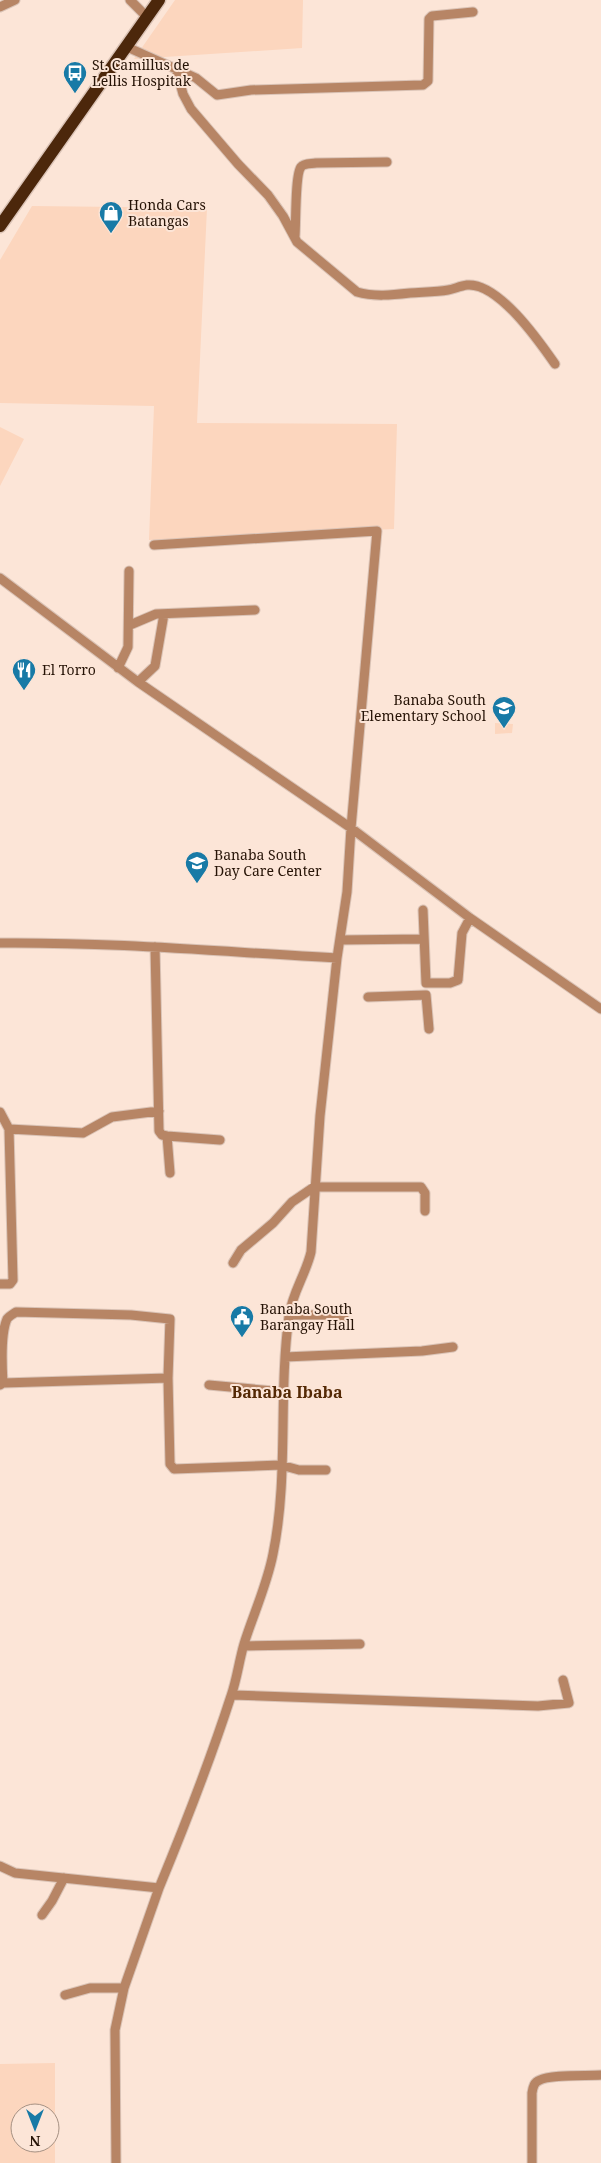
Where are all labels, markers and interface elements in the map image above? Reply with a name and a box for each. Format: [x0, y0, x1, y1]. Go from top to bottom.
place label: St. Camillus de Lellis Hospitak [92, 55, 192, 90]
bus stop icon: St. Camillus de Lellis Hospitak [62, 60, 88, 94]
place label: Honda Cars Batangas [128, 195, 206, 230]
shop icon: Honda Cars Batangas [98, 200, 124, 234]
restaurant icon: El Torro [11, 657, 37, 691]
place label: El Torro [42, 660, 96, 679]
place label: Banaba South Elementary School [361, 690, 487, 725]
school or university icon: Banaba South Elementary School [491, 695, 517, 729]
place label: Banaba South Day Care Center [214, 845, 322, 880]
school or university icon: Banaba South Day Care Center [184, 850, 210, 884]
place label: Banaba South Barangay Hall [260, 1299, 355, 1334]
public building icon: Banaba South Barangay Hall [229, 1304, 255, 1338]
district label: Banaba Ibaba [231, 1381, 343, 1403]
north arrow [10, 2103, 60, 2153]
text: N [29, 2132, 41, 2151]

